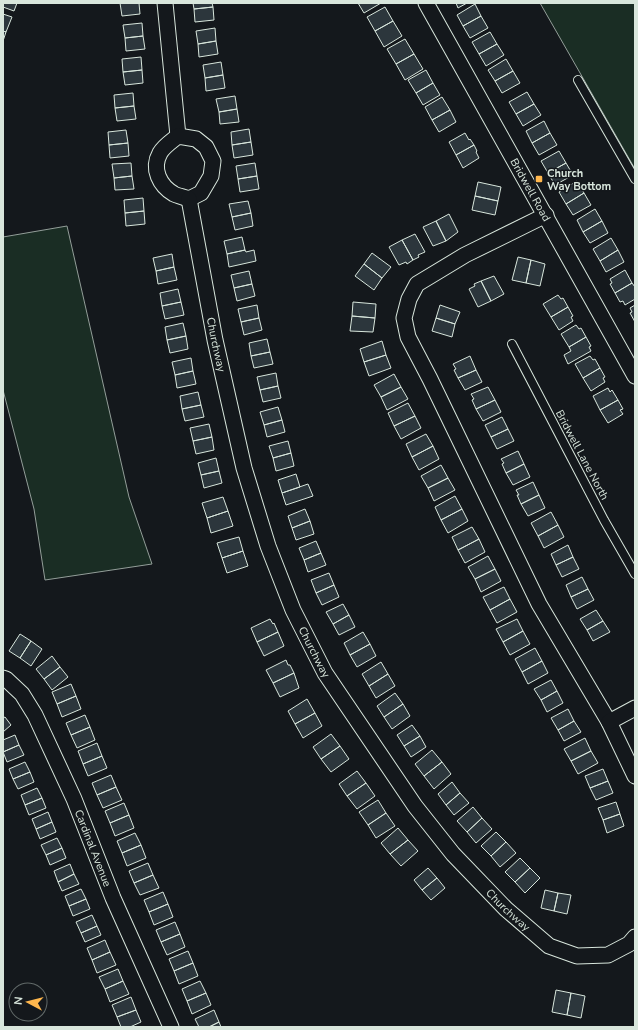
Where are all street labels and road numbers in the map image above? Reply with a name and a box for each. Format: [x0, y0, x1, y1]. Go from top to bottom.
street label: Bridwell Road [507, 155, 554, 224]
street label: Churchway [203, 316, 230, 374]
street label: Bridwell Lane North [552, 407, 612, 503]
street label: Churchway [295, 624, 334, 681]
street label: Cardinal Avenue [71, 807, 115, 889]
street label: Churchway [483, 885, 534, 934]

